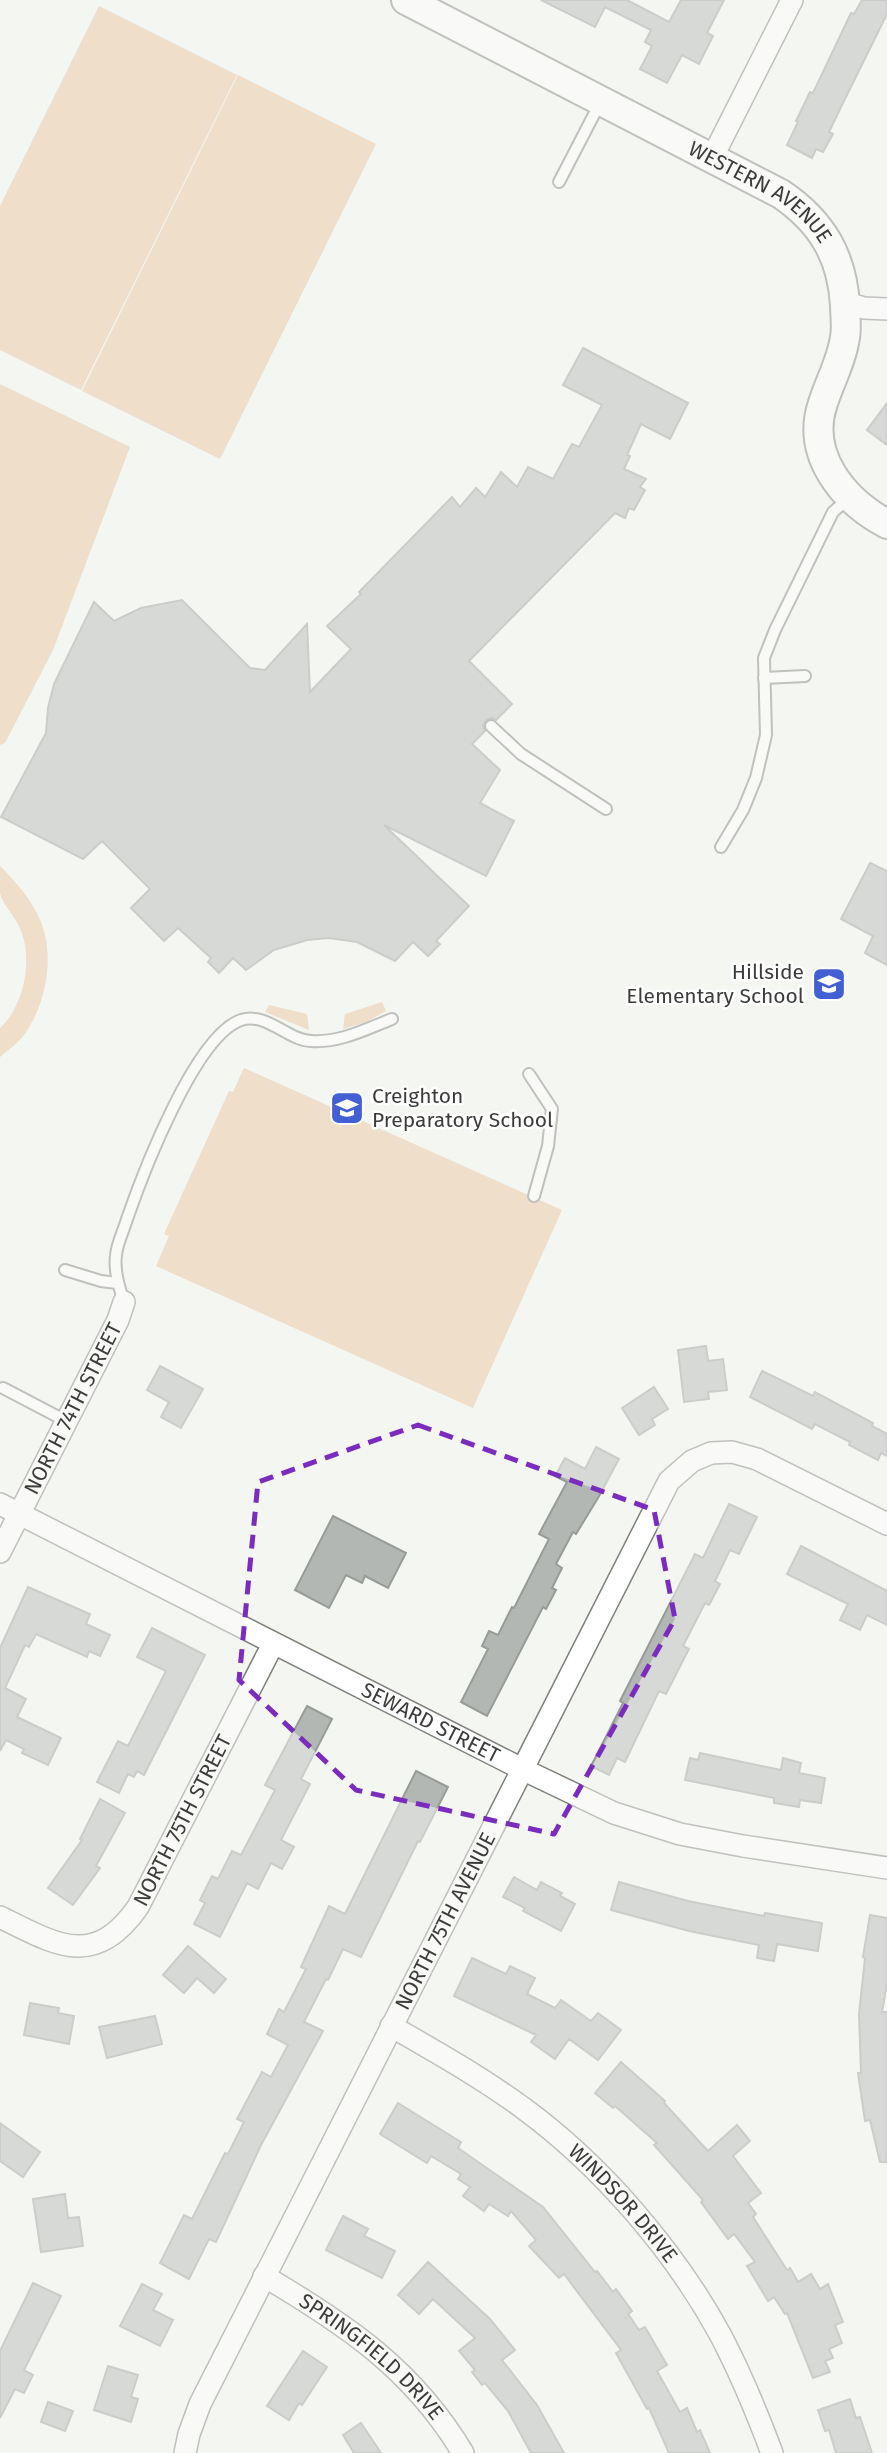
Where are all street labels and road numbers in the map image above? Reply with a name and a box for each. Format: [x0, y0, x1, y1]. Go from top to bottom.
street label: WESTERN AVENUE [684, 135, 838, 248]
street label: NORTH 74TH STREET [19, 1318, 128, 1499]
street label: SEWARD STREET [357, 1677, 504, 1769]
street label: NORTH 75TH STREET [128, 1730, 237, 1910]
street label: NORTH 75TH AVENUE [389, 1828, 501, 2014]
street label: WINDSOR DRIVE [563, 2138, 683, 2268]
street label: SPRINGFIELD DRIVE [294, 2288, 449, 2425]

